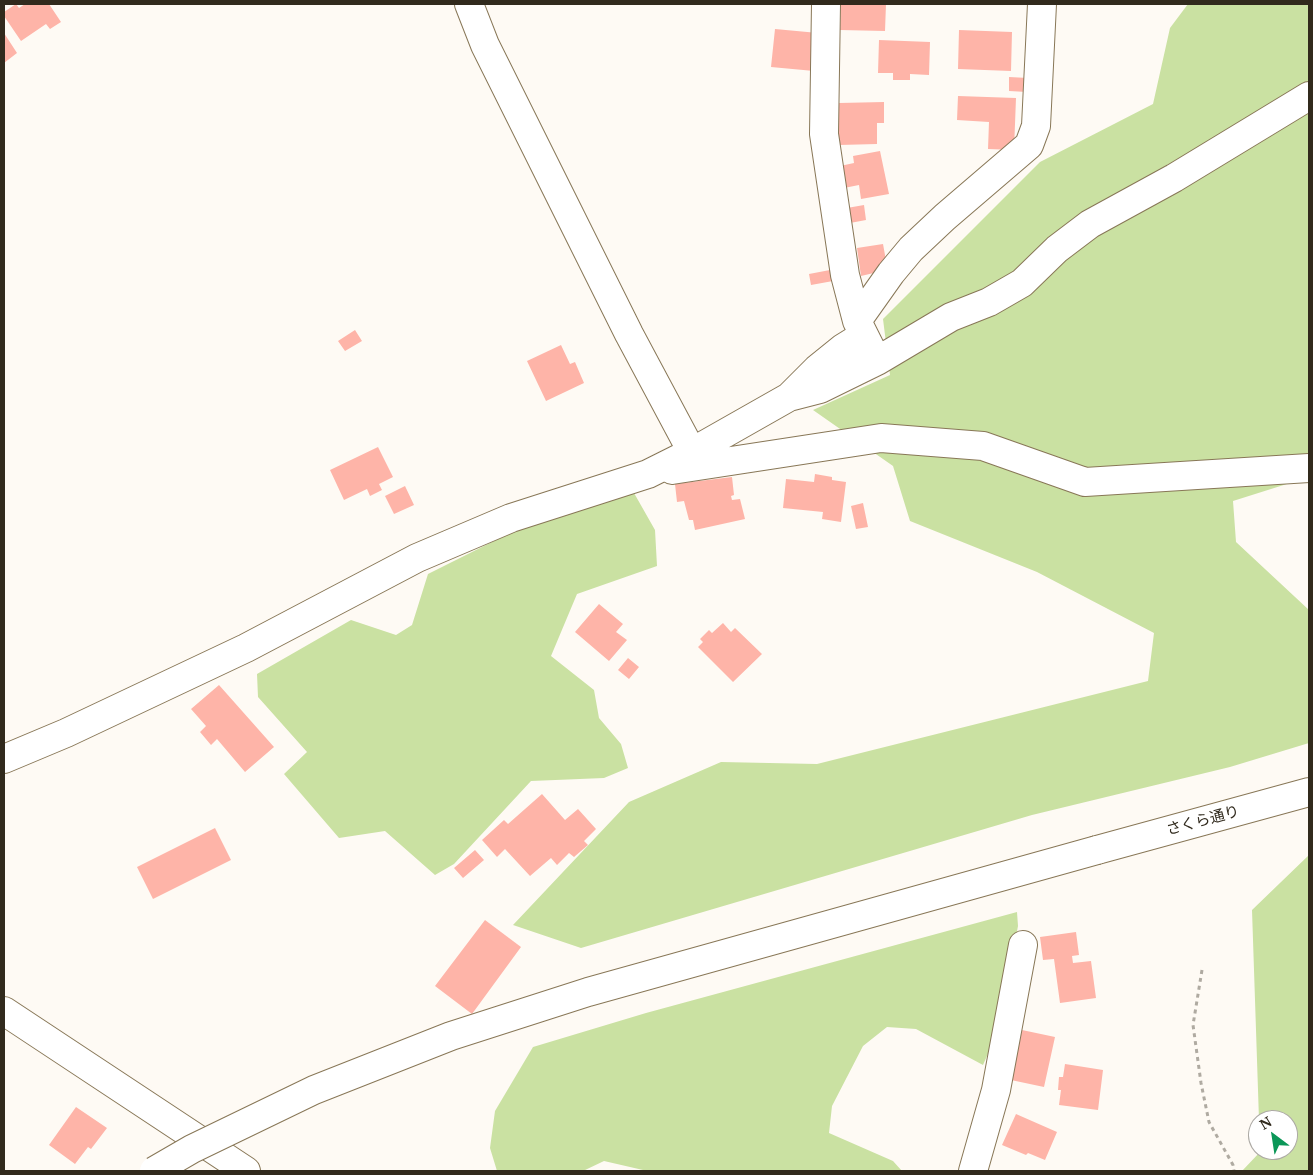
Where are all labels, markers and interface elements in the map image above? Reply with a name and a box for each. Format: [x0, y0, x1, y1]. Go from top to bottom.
street label: さくら通り [1164, 803, 1242, 839]
north arrow [1248, 1110, 1298, 1160]
text: N [1256, 1112, 1275, 1134]

